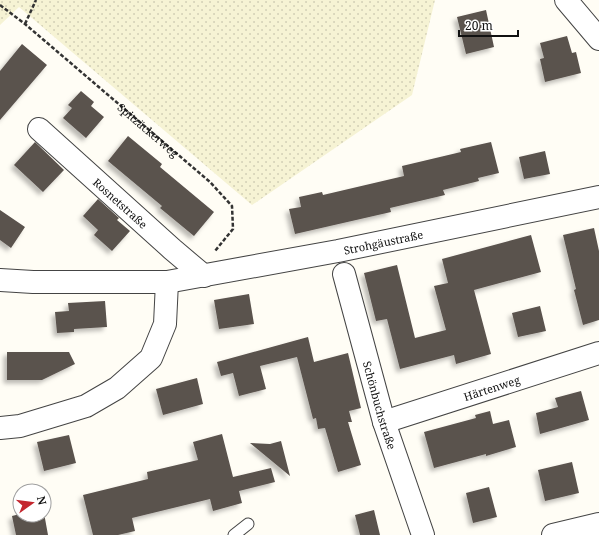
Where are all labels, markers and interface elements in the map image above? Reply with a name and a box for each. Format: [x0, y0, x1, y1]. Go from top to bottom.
scale bar [459, 12, 518, 38]
text: 20 m [465, 17, 493, 34]
street label: Spitzäckerweg [115, 99, 182, 160]
street label: Rosnetstraße [90, 174, 151, 231]
street label: Strohgäustraße [342, 226, 424, 257]
street label: Schönbuchstraße [360, 359, 400, 451]
street label: Härtenweg [462, 371, 522, 404]
north arrow [12, 483, 52, 523]
text: N [34, 494, 51, 507]

